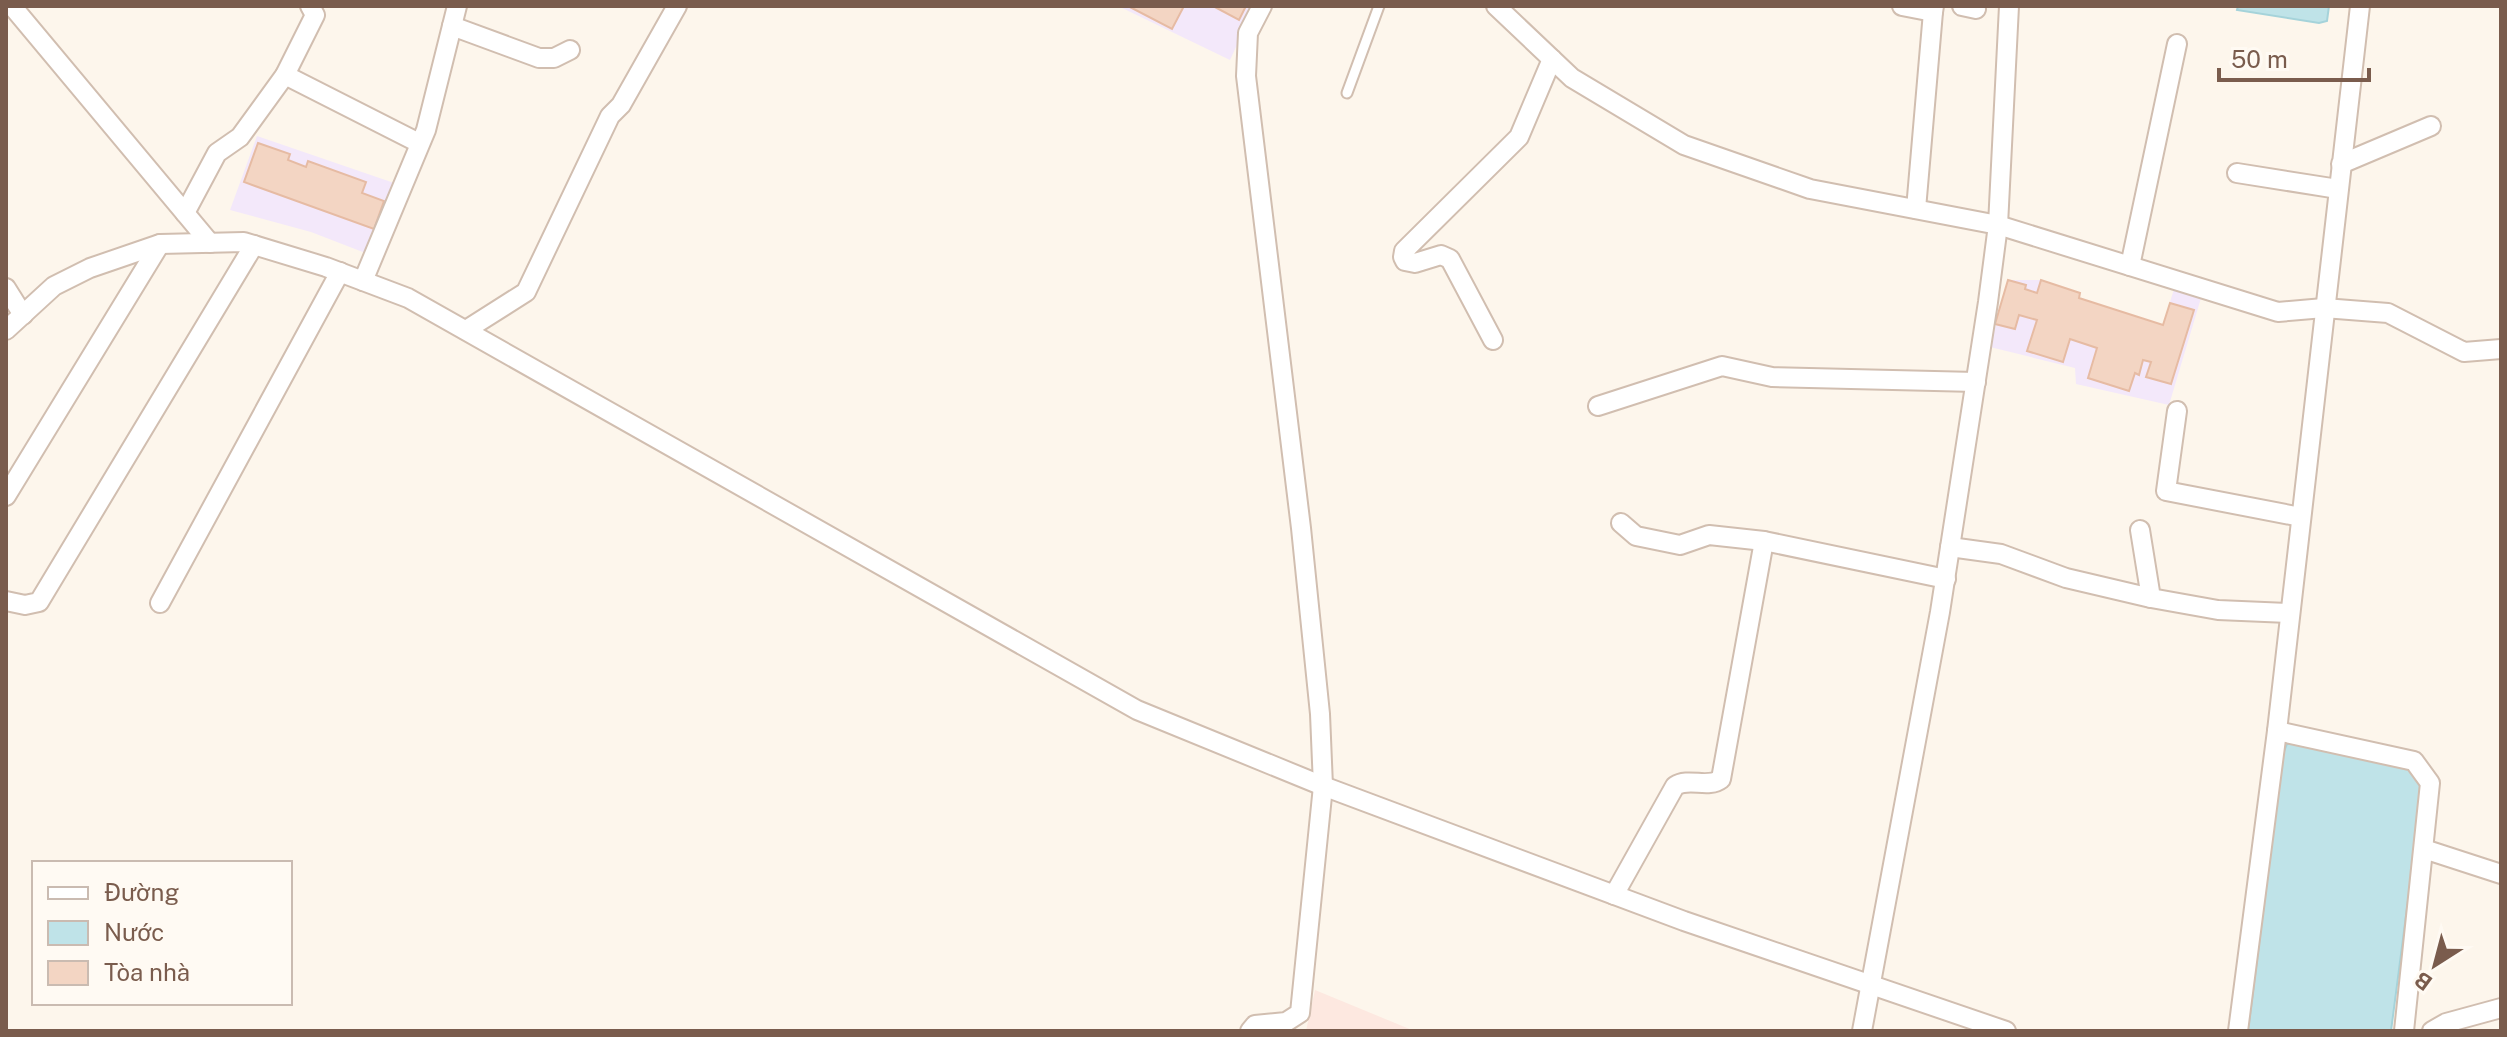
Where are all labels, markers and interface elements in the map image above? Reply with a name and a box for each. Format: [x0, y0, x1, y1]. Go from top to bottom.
scale bar [2219, 32, 2369, 82]
text: 50 m [2231, 45, 2288, 73]
legend [32, 861, 292, 1005]
text: Đường [104, 878, 179, 906]
text: Nước [104, 918, 164, 946]
north arrow [2395, 925, 2475, 1005]
text: Tòa nhà [104, 958, 190, 986]
text: B [2410, 966, 2437, 996]

